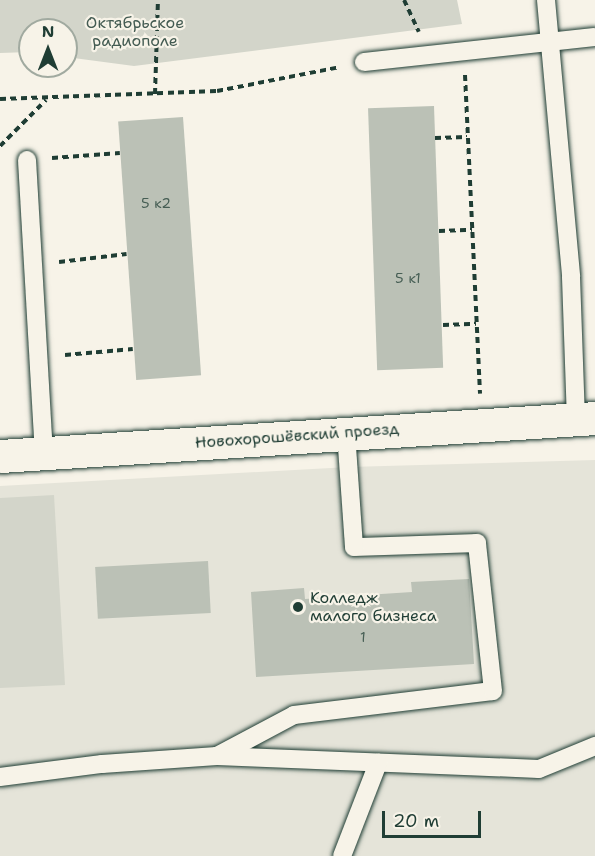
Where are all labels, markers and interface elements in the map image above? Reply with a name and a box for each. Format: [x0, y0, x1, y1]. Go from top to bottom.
park label: Октябрьское радиополе [86, 13, 184, 51]
north arrow [18, 18, 78, 78]
text: N [42, 21, 54, 42]
house number: 5 к2 [141, 195, 171, 211]
house number: 5 к1 [395, 270, 421, 286]
street label: Новохорошёвский проезд [194, 419, 400, 453]
place label: Колледж малого бизнеса [310, 588, 437, 626]
marker: Колледж малого бизнеса [291, 600, 305, 614]
house number: 1 [360, 629, 366, 645]
scale bar [385, 799, 484, 837]
text: 20 m [393, 809, 439, 833]

